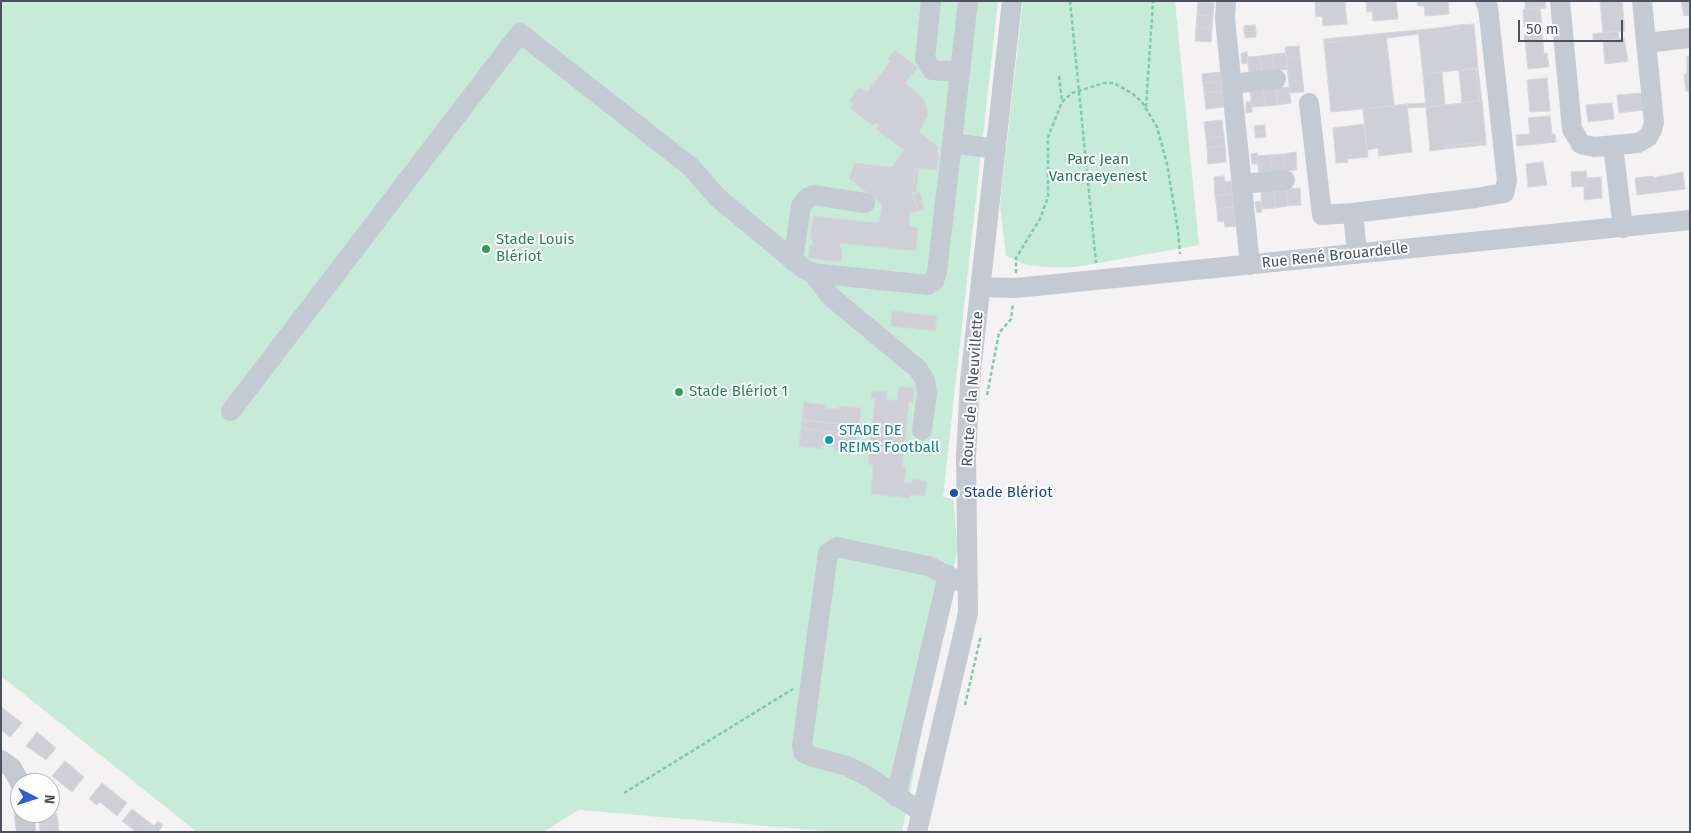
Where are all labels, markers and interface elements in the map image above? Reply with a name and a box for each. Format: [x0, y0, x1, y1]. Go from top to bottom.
scale bar [1521, 10, 1626, 42]
text: 50 m [1526, 20, 1559, 38]
park label: Parc Jean Vancraeyenest [1049, 151, 1147, 186]
place label: Stade Louis Blériot [496, 231, 575, 266]
street label: Rue René Brouardelle [1261, 239, 1409, 273]
marker: Stade Louis Blériot [480, 243, 492, 255]
street label: Route de la Neuvillette [959, 311, 987, 467]
place label: Stade Blériot 1 [689, 383, 788, 401]
marker: Stade Blériot 1 [673, 386, 685, 398]
place label: STADE DE REIMS Football [839, 422, 939, 457]
marker: STADE DE REIMS Football [823, 434, 835, 446]
place label: Stade Blériot [964, 484, 1053, 502]
marker: Stade Blériot [948, 487, 960, 499]
north arrow [10, 773, 60, 823]
text: N [41, 794, 58, 805]

